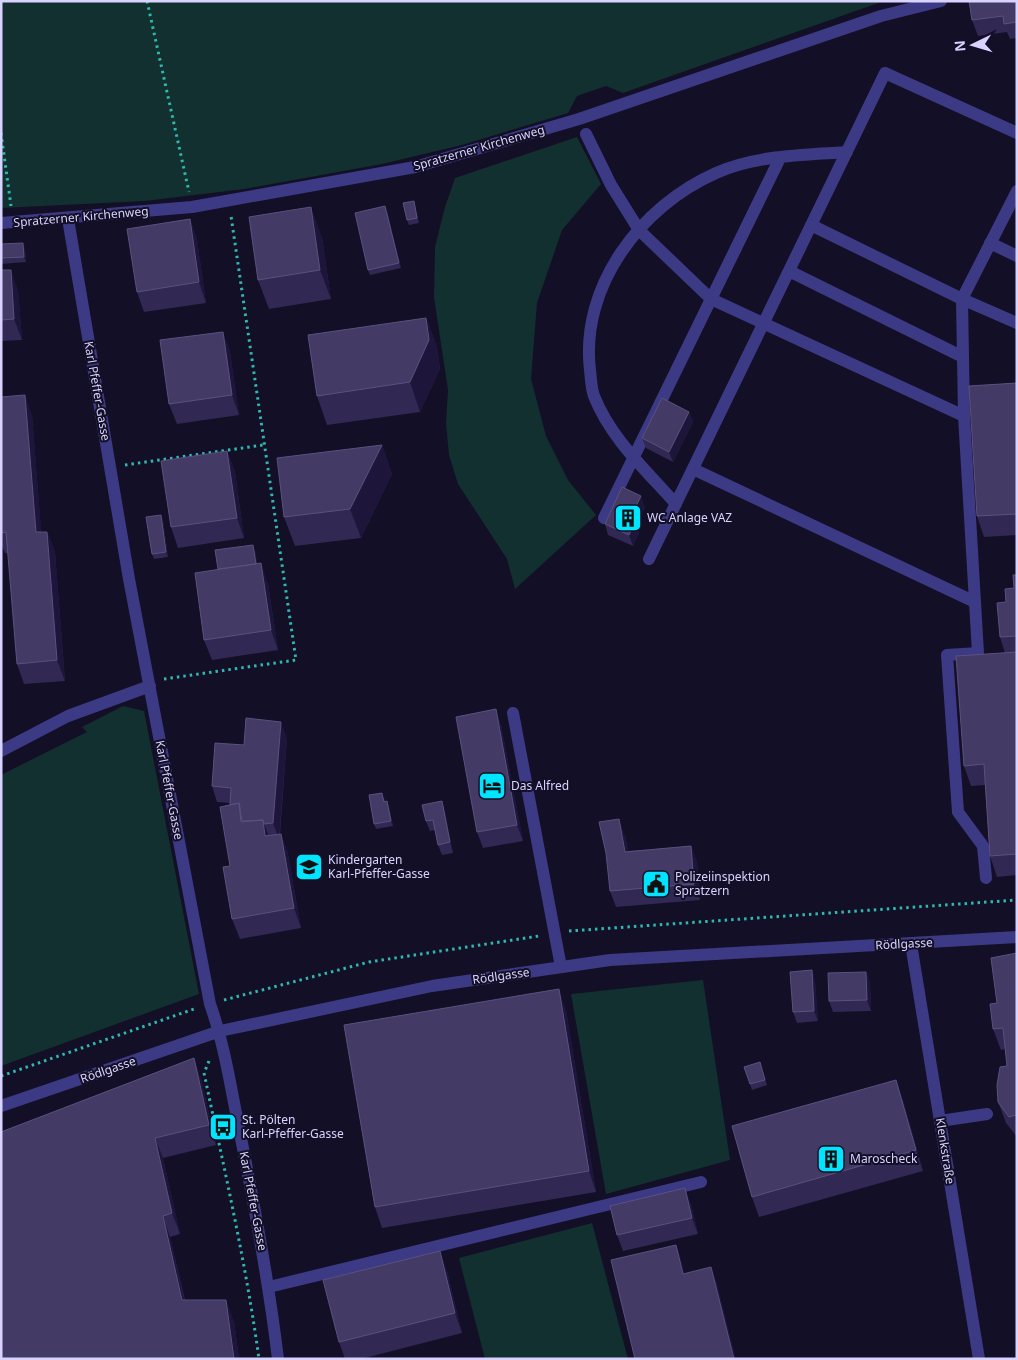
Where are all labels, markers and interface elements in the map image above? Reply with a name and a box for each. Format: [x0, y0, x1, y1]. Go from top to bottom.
north arrow [948, 20, 998, 70]
text: N [950, 40, 970, 53]
street label: Spratzerner Kirchenweg [411, 121, 546, 174]
street label: Spratzerner Kirchenweg [13, 202, 149, 231]
street label: Karl Pfeffer-Gasse [80, 340, 115, 442]
building icon: WC Anlage VAZ [613, 503, 643, 533]
place label: WC Anlage VAZ [647, 509, 732, 526]
street label: Karl Pfeffer-Gasse [152, 739, 188, 841]
hotel icon: Das Alfred [477, 771, 507, 801]
place label: Das Alfred [511, 777, 569, 794]
place label: Kindergarten Karl-Pfeffer-Gasse [328, 851, 430, 882]
school or university icon: Kindergarten Karl-Pfeffer-Gasse [294, 852, 324, 882]
place label: Polizeiinspektion Spratzern [675, 868, 770, 899]
public building icon: Polizeiinspektion Spratzern [641, 869, 671, 899]
street label: Rödlgasse [875, 933, 933, 953]
street label: Rödlgasse [471, 963, 531, 988]
street label: Rödlgasse [78, 1052, 138, 1087]
place label: St. Pölten Karl-Pfeffer-Gasse [242, 1111, 344, 1142]
bus stop icon: St. Pölten Karl-Pfeffer-Gasse [208, 1112, 238, 1142]
street label: Klenkstraße [932, 1117, 959, 1186]
building icon: Maroscheck [816, 1144, 846, 1174]
street label: Karl Pfeffer-Gasse [236, 1150, 272, 1252]
place label: Maroscheck [850, 1150, 918, 1167]

